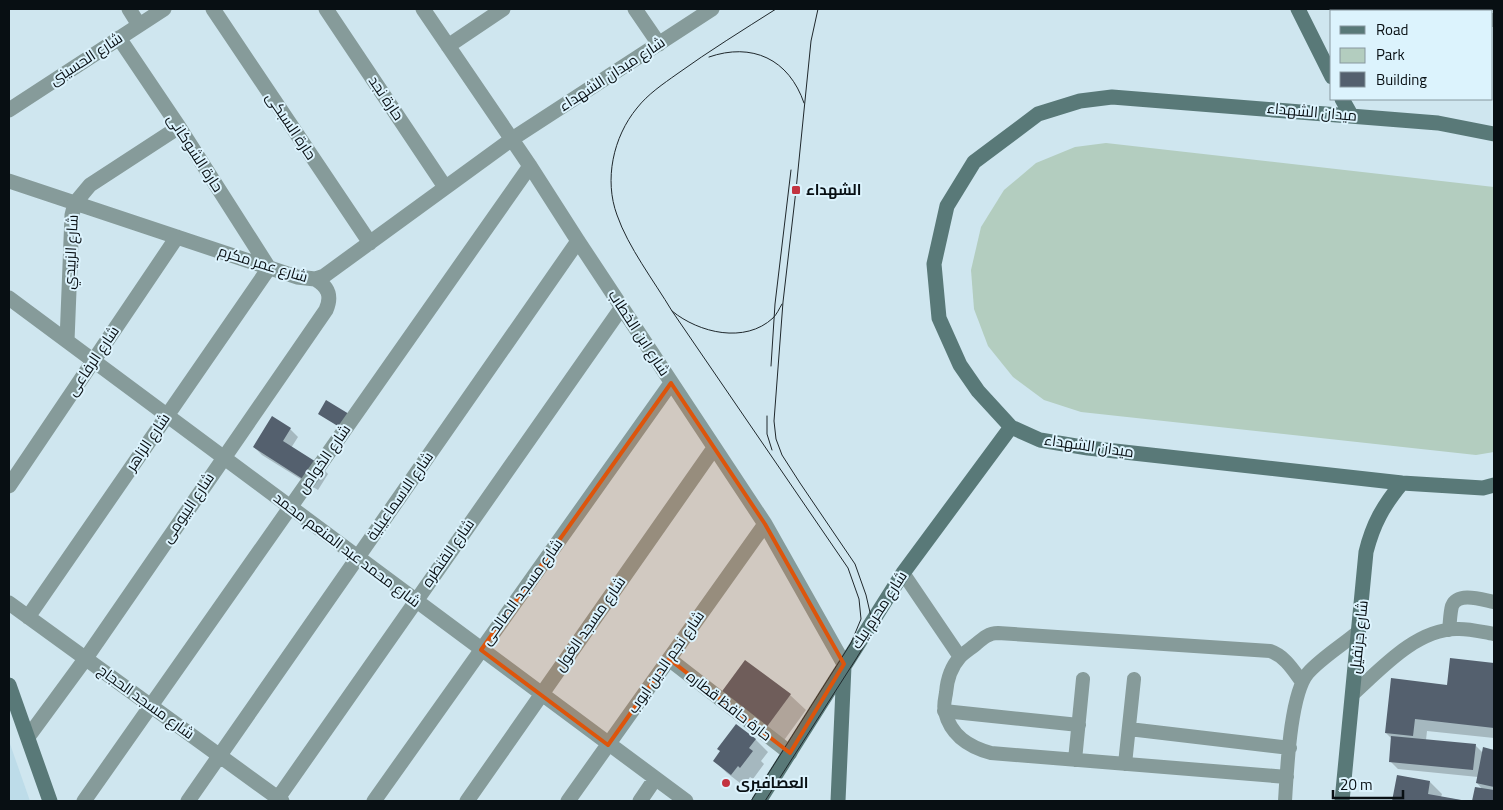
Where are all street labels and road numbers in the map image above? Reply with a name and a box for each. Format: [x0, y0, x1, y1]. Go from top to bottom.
street label: شارع الحسينى [44, 26, 127, 91]
street label: شارع ميدان الشهداء [554, 30, 670, 117]
street label: حارة نجد [363, 71, 410, 125]
street label: حارة السبكى [260, 87, 323, 164]
street label: ميدان الشهداء [1266, 96, 1358, 127]
street label: حارة الشوكانى [161, 109, 229, 197]
street label: شارع الزبيدي [57, 214, 85, 290]
street label: شارع عمر مكرم [216, 239, 311, 288]
street label: شارع ابن الخطاب [603, 285, 676, 380]
street label: شارع الرفاعى [60, 321, 125, 401]
street label: شارع الزاهر [119, 408, 175, 476]
street label: شارع الخواص [291, 419, 356, 498]
street label: ميدان الشهداء [1043, 428, 1136, 463]
street label: شارع الاسماعيلية [360, 447, 439, 545]
street label: شارع البيومى [155, 468, 220, 548]
street label: شارع محمد عبد المنعم محمد [269, 486, 426, 613]
street label: شارع القنطره [416, 514, 480, 592]
street label: شارع مسجد الصالحى [475, 534, 568, 650]
street label: شارع محرم بيك [845, 566, 912, 653]
street label: شارع مسجد الغول [548, 571, 631, 676]
street label: شارع جرنفيل [1343, 599, 1374, 675]
street label: شارع نجم الدين ايوب [621, 606, 710, 718]
street label: شارع مسجد الحجاج [93, 659, 199, 745]
street label: حارة حافظ قطاره [682, 665, 777, 746]

